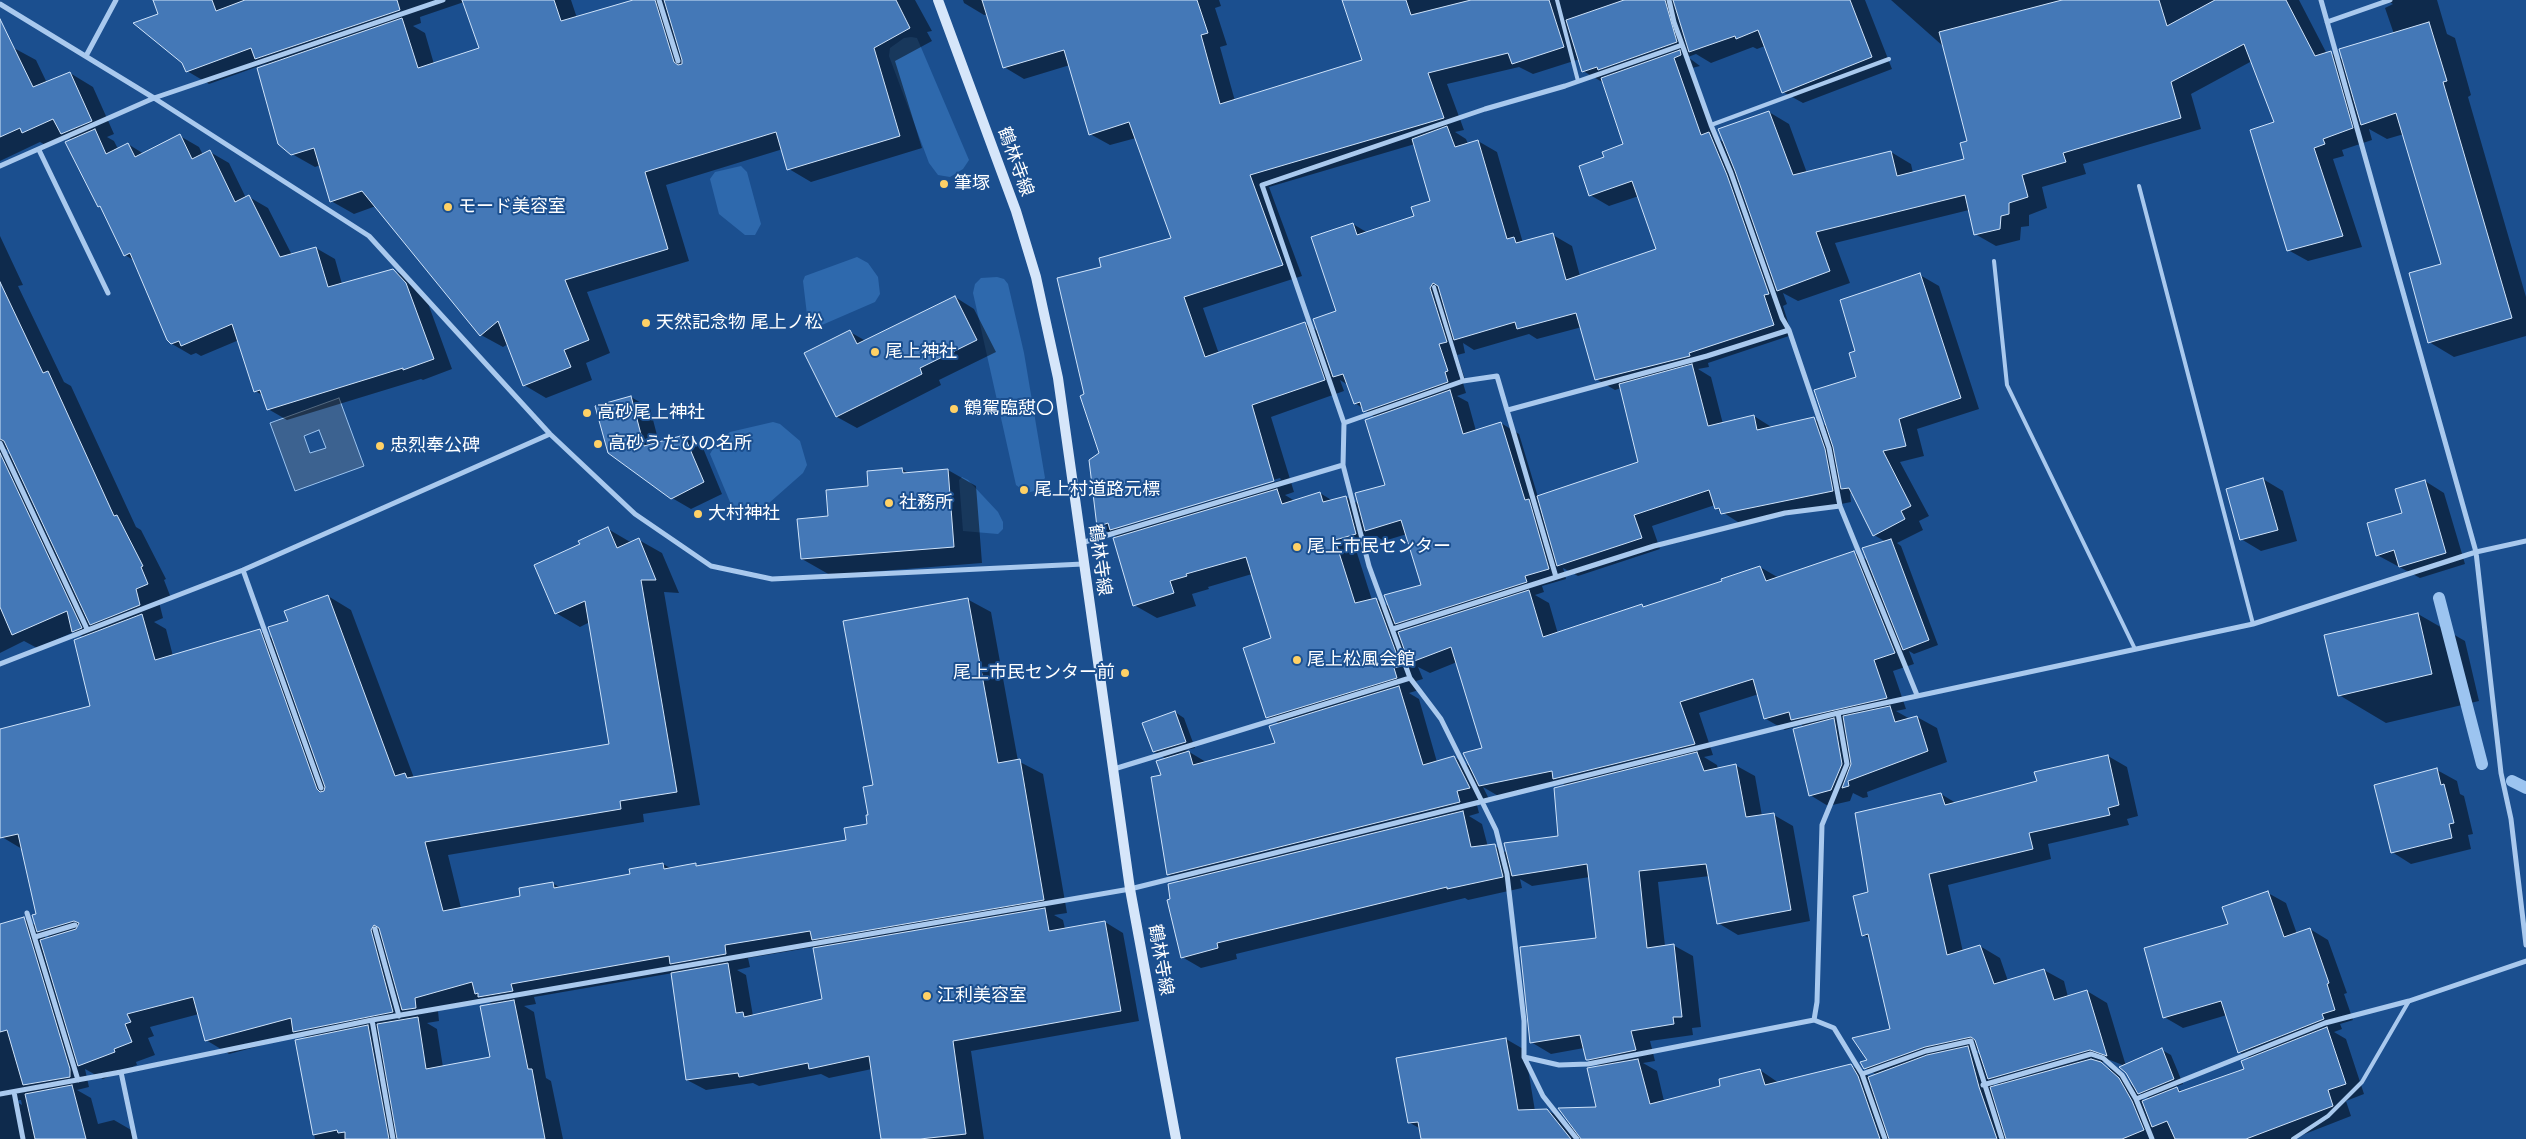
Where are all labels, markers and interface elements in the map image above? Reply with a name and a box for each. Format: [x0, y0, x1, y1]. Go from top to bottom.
street label: 鶴林寺線 [993, 124, 1037, 200]
place label: 筆塚 [954, 173, 990, 195]
marker: 筆塚 [938, 178, 950, 190]
place label: モード美容室 [458, 196, 566, 218]
marker: モード美容室 [442, 201, 454, 213]
place label: 天然記念物 尾上ノ松 [656, 312, 823, 334]
marker: 天然記念物 尾上ノ松 [640, 317, 652, 329]
place label: 尾上神社 [885, 341, 957, 363]
marker: 尾上神社 [869, 346, 881, 358]
place label: 鶴駕臨憇〇 [964, 398, 1054, 420]
place label: 高砂尾上神社 [597, 402, 705, 424]
marker: 鶴駕臨憇〇 [948, 403, 960, 415]
marker: 高砂尾上神社 [581, 407, 593, 419]
place label: 高砂うたひの名所 [608, 433, 752, 455]
place label: 忠烈奉公碑 [390, 435, 480, 457]
marker: 高砂うたひの名所 [592, 438, 604, 450]
marker: 忠烈奉公碑 [374, 440, 386, 452]
place label: 尾上村道路元標 [1034, 479, 1160, 501]
marker: 尾上村道路元標 [1018, 484, 1030, 496]
place label: 社務所 [899, 492, 953, 514]
marker: 社務所 [883, 497, 895, 509]
place label: 大村神社 [708, 503, 780, 525]
marker: 大村神社 [692, 508, 704, 520]
street label: 鶴林寺線 [1083, 523, 1115, 597]
place label: 尾上市民センター [1307, 536, 1451, 558]
marker: 尾上市民センター [1291, 541, 1303, 553]
place label: 尾上松風会館 [1307, 649, 1415, 671]
marker: 尾上松風会館 [1291, 654, 1303, 666]
place label: 尾上市民センター前 [953, 662, 1115, 684]
marker: 尾上市民センター前 [1119, 667, 1131, 679]
street label: 鶴林寺線 [1143, 923, 1177, 997]
place label: 江利美容室 [937, 985, 1027, 1007]
marker: 江利美容室 [921, 990, 933, 1002]

